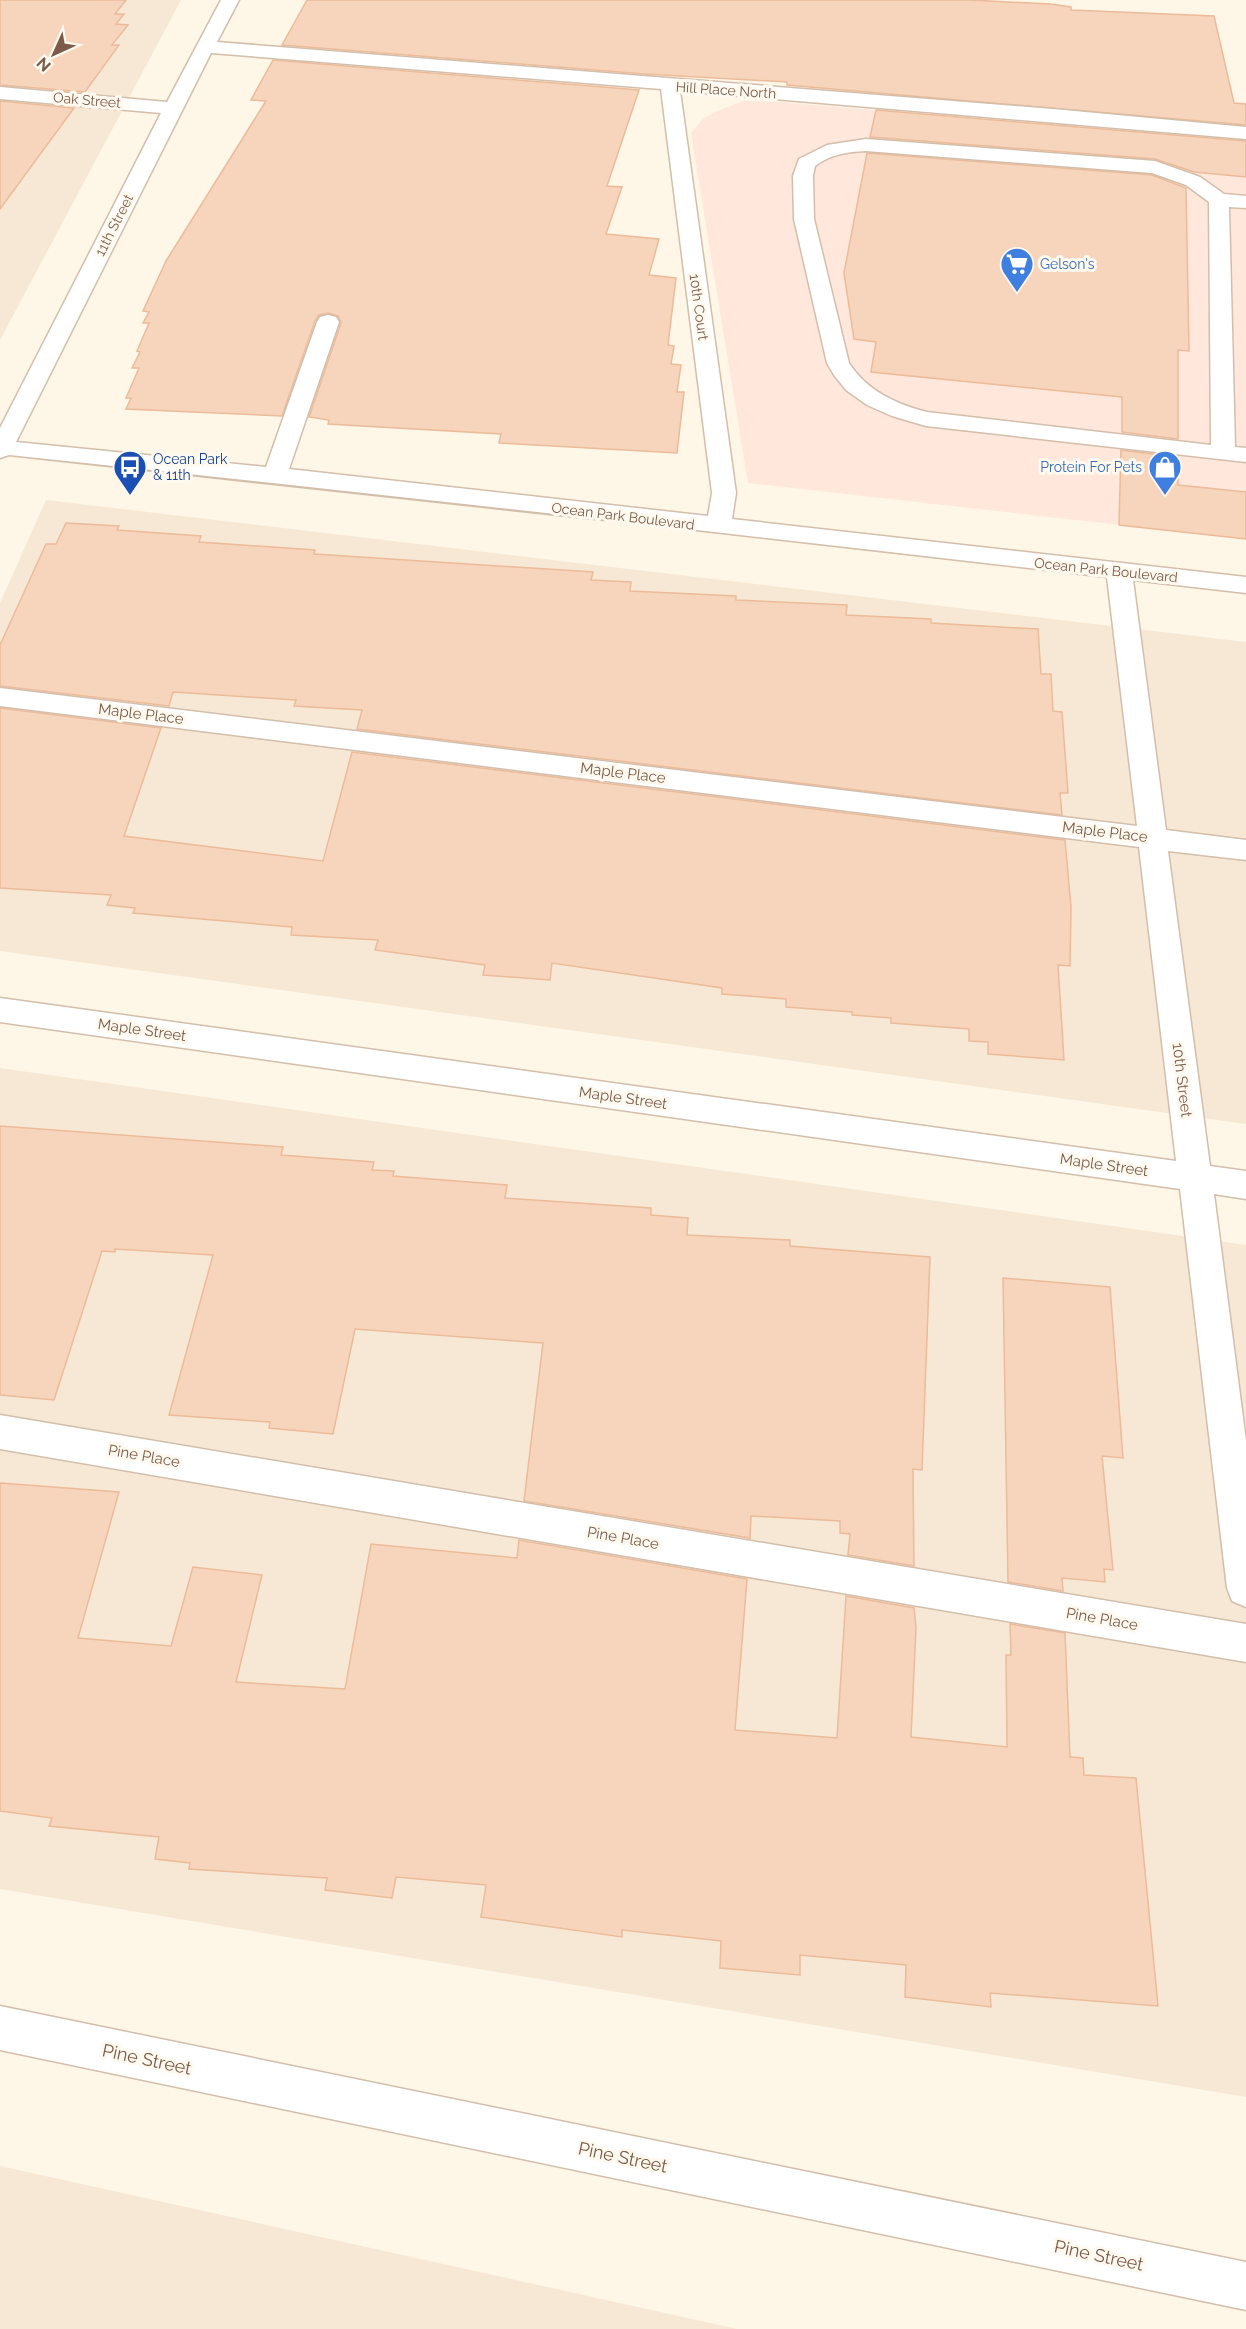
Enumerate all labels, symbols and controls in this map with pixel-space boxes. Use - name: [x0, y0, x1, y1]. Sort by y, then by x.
- north arrow: [24, 24, 84, 84]
- text: N: [33, 53, 55, 75]
- street label: Hill Place North: [675, 79, 777, 101]
- street label: Oak Street: [52, 89, 122, 111]
- street label: 11th Street: [92, 191, 137, 259]
- supermarket icon: Gelson's: [999, 246, 1035, 293]
- place label: Gelson's: [1040, 256, 1095, 272]
- street label: 10th Court: [686, 273, 712, 342]
- bus stop icon: Ocean Park & 11th: [112, 449, 148, 496]
- shop icon: Protein For Pets: [1147, 449, 1183, 496]
- place label: Ocean Park & 11th: [153, 451, 228, 483]
- place label: Protein For Pets: [1040, 459, 1142, 475]
- street label: Ocean Park Boulevard: [551, 499, 695, 533]
- street label: Ocean Park Boulevard: [1034, 555, 1178, 585]
- street label: Maple Place: [97, 700, 185, 728]
- street label: Maple Place: [579, 759, 667, 787]
- street label: Maple Place: [1061, 818, 1149, 846]
- street label: Maple Street: [97, 1015, 187, 1045]
- street label: 10th Street: [1169, 1042, 1195, 1118]
- street label: Maple Street: [578, 1083, 668, 1113]
- street label: Maple Street: [1059, 1150, 1149, 1180]
- street label: Pine Place: [107, 1441, 181, 1471]
- street label: Pine Place: [586, 1523, 660, 1553]
- street label: Pine Place: [1065, 1604, 1139, 1634]
- street label: Pine Street: [100, 2039, 194, 2079]
- street label: Pine Street: [576, 2137, 670, 2177]
- street label: Pine Street: [1052, 2235, 1146, 2275]

